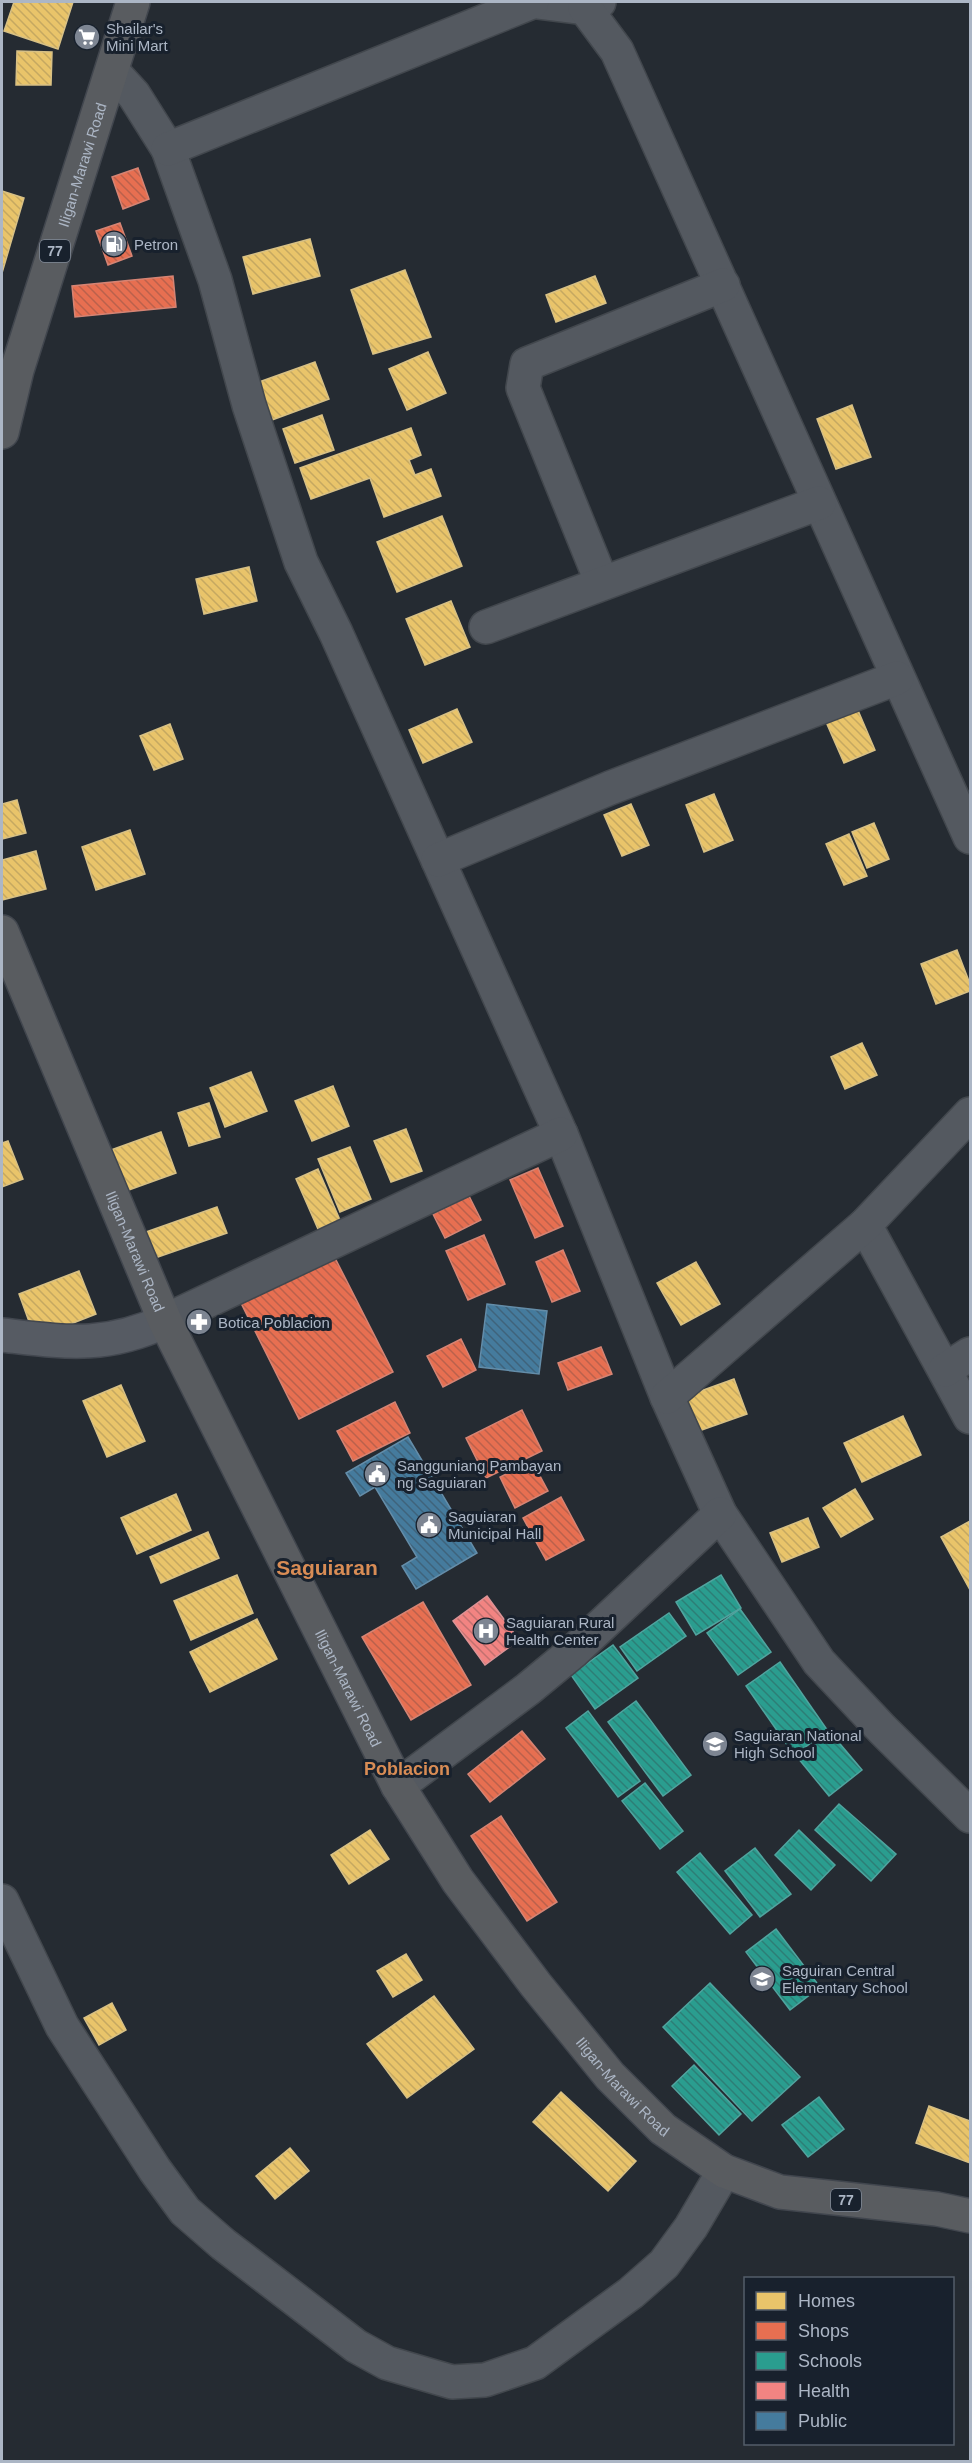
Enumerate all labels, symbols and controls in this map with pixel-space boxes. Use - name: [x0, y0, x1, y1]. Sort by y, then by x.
- place label: Shailar's Mini Mart: [106, 20, 169, 54]
- supermarket icon: Shailar's Mini Mart: [72, 22, 102, 52]
- street label: Iligan-Marawi Road: [54, 101, 109, 229]
- fuel station icon: Petron: [99, 229, 129, 259]
- place label: Petron: [134, 236, 178, 253]
- road number: 77: [40, 240, 70, 262]
- street label: Iligan-Marawi Road: [103, 1188, 169, 1314]
- pharmacy icon: Botica Poblacion: [184, 1307, 214, 1337]
- place label: Botica Poblacion: [218, 1314, 330, 1331]
- place label: Sangguniang Pambayan ng Saguiaran: [397, 1457, 561, 1491]
- public building icon: Sangguniang Pambayan ng Saguiaran: [362, 1459, 392, 1489]
- place label: Saguiaran Municipal Hall: [448, 1508, 541, 1542]
- public building icon: Saguiaran Municipal Hall: [414, 1510, 444, 1540]
- district label: Saguiaran: [276, 1556, 378, 1579]
- place label: Saguiaran Rural Health Center: [506, 1614, 614, 1648]
- hospital icon: Saguiaran Rural Health Center: [471, 1616, 501, 1646]
- street label: Iligan-Marawi Road: [312, 1626, 385, 1749]
- place label: Saguiaran National High School: [734, 1727, 862, 1761]
- school or university icon: Saguiaran National High School: [700, 1729, 730, 1759]
- district label: Poblacion: [364, 1759, 450, 1779]
- place label: Saguiran Central Elementary School: [782, 1962, 908, 1996]
- school or university icon: Saguiran Central Elementary School: [747, 1964, 777, 1994]
- street label: Iligan-Marawi Road: [573, 2033, 673, 2140]
- road number: 77: [831, 2189, 861, 2211]
- legend: [744, 2277, 954, 2445]
- text: Homes: [798, 2291, 855, 2311]
- text: Shops: [798, 2321, 849, 2341]
- text: Schools: [798, 2351, 862, 2371]
- text: Health: [798, 2381, 850, 2401]
- text: Public: [798, 2411, 847, 2431]

